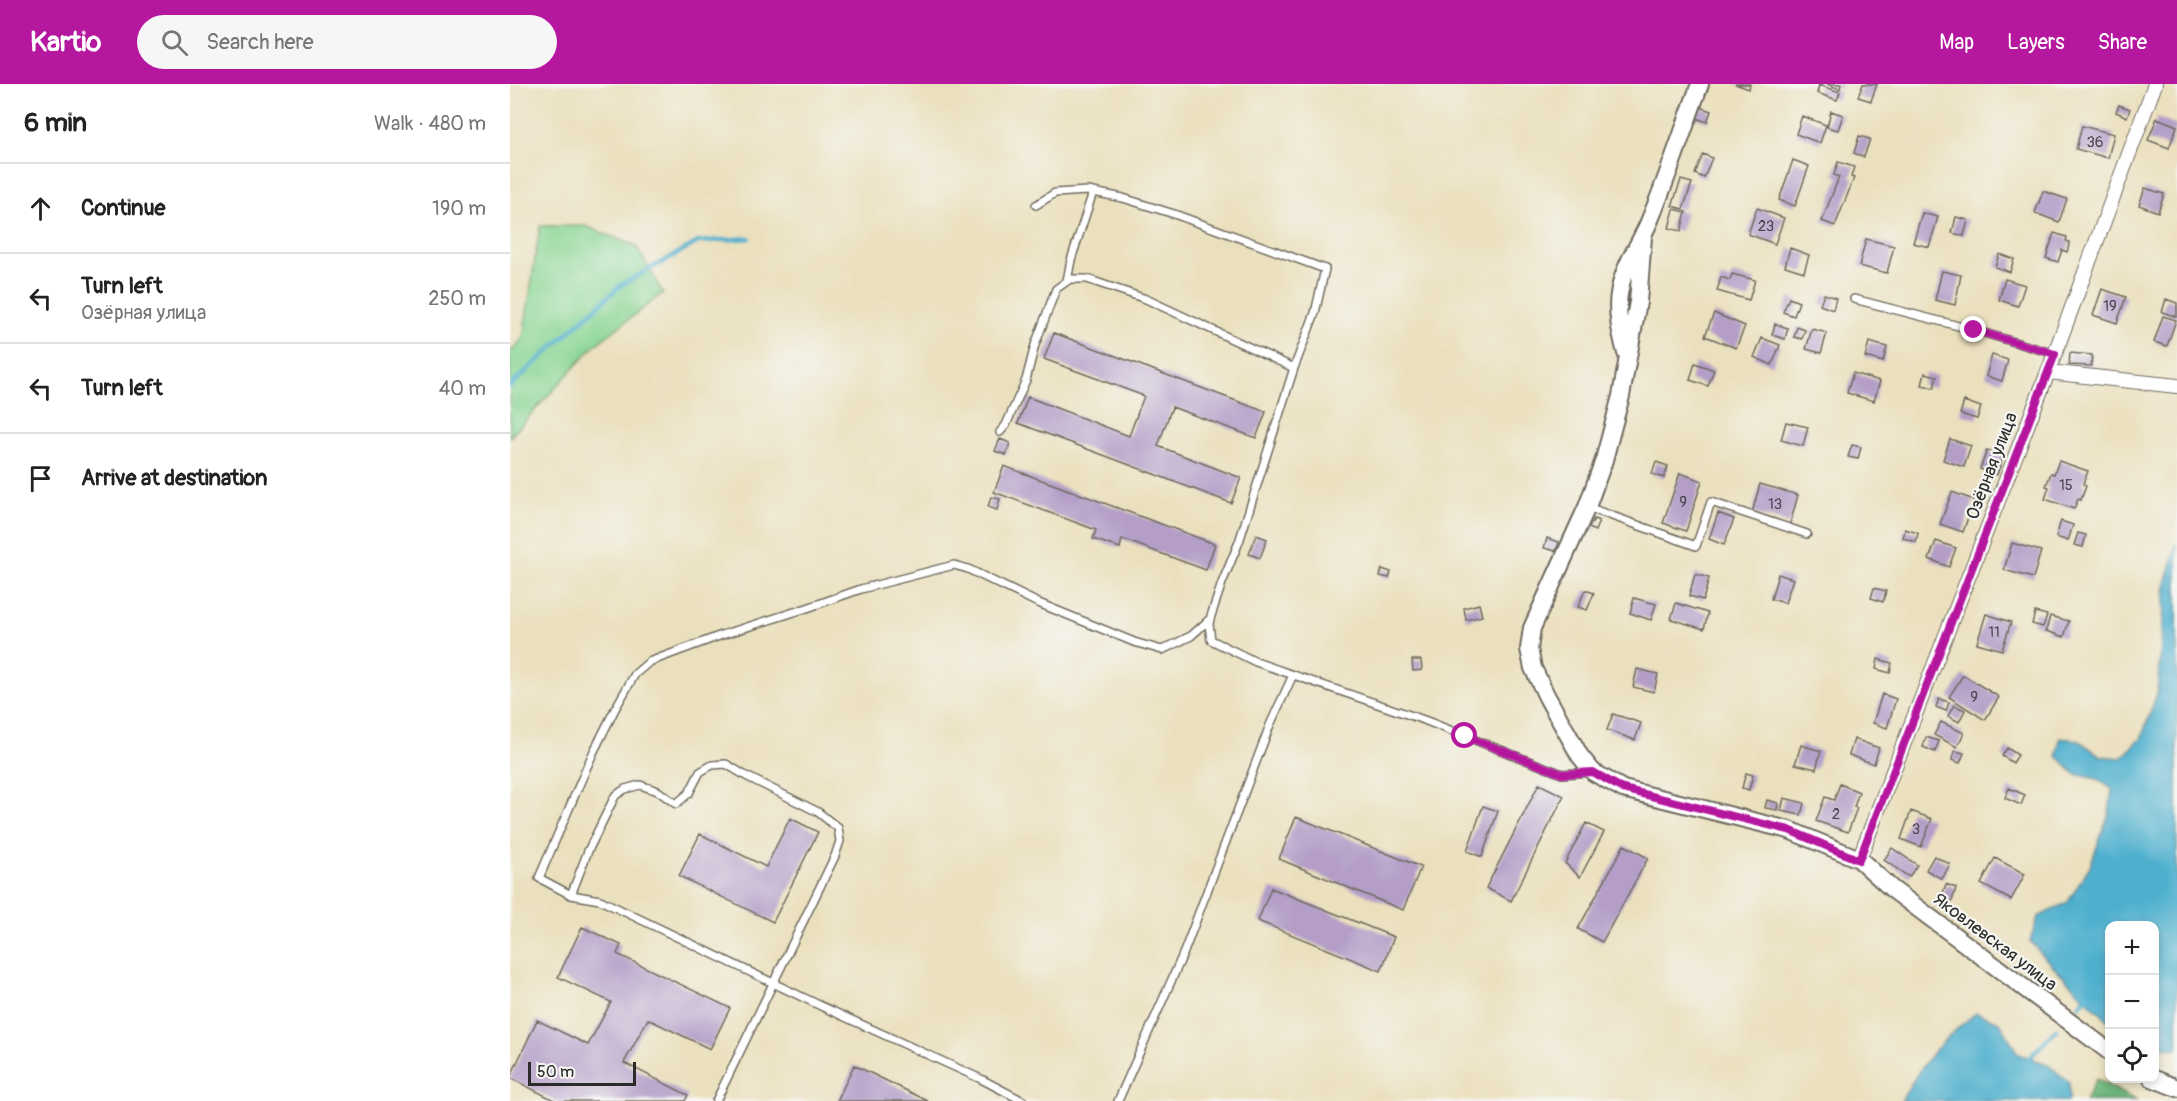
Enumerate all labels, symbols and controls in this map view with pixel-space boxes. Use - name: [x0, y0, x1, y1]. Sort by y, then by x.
- search box: [137, 15, 557, 69]
- text: Kartio: [30, 25, 101, 60]
- icon: search: [158, 26, 191, 59]
- text: Search here: [206, 28, 314, 56]
- text: Map: [1939, 29, 1974, 56]
- text: Layers: [2007, 29, 2065, 56]
- text: Share: [2098, 29, 2147, 56]
- text: 6 min: [24, 107, 87, 139]
- text: Walk · 480 m: [374, 111, 486, 136]
- house number: 36: [2086, 133, 2104, 152]
- icon: ahead: [24, 192, 57, 225]
- text: Continue: [81, 194, 165, 222]
- text: 190 m: [432, 196, 486, 221]
- house number: 23: [1758, 217, 1774, 236]
- text: Turn left: [81, 272, 163, 300]
- icon: left: [24, 282, 57, 315]
- text: 250 m: [428, 286, 486, 311]
- house number: 19: [2103, 297, 2117, 316]
- text: Озёрная улица: [81, 300, 206, 325]
- route end: [1960, 316, 1986, 342]
- icon: left: [24, 372, 57, 405]
- text: Turn left: [81, 374, 163, 402]
- text: 40 m: [439, 376, 486, 401]
- street label: Озёрная улица: [1961, 409, 2023, 523]
- icon: arrive: [24, 462, 57, 495]
- text: Arrive at destination: [81, 464, 267, 492]
- house number: 15: [2059, 476, 2073, 495]
- house number: 9: [1679, 493, 1687, 512]
- house number: 13: [1768, 495, 1782, 514]
- house number: 11: [1988, 623, 2000, 642]
- house number: 9: [1970, 688, 1978, 707]
- route start: [1451, 722, 1477, 748]
- house number: 2: [1832, 805, 1840, 824]
- house number: 3: [1912, 820, 1920, 839]
- street label: Яковлевская улица: [1928, 888, 2062, 996]
- map controls: [2105, 921, 2159, 1083]
- button: +: [2105, 921, 2159, 975]
- button: −: [2105, 975, 2159, 1029]
- button: locate: [2105, 1029, 2159, 1083]
- scale bar: [528, 1059, 636, 1086]
- text: 50 m: [537, 1062, 574, 1082]

